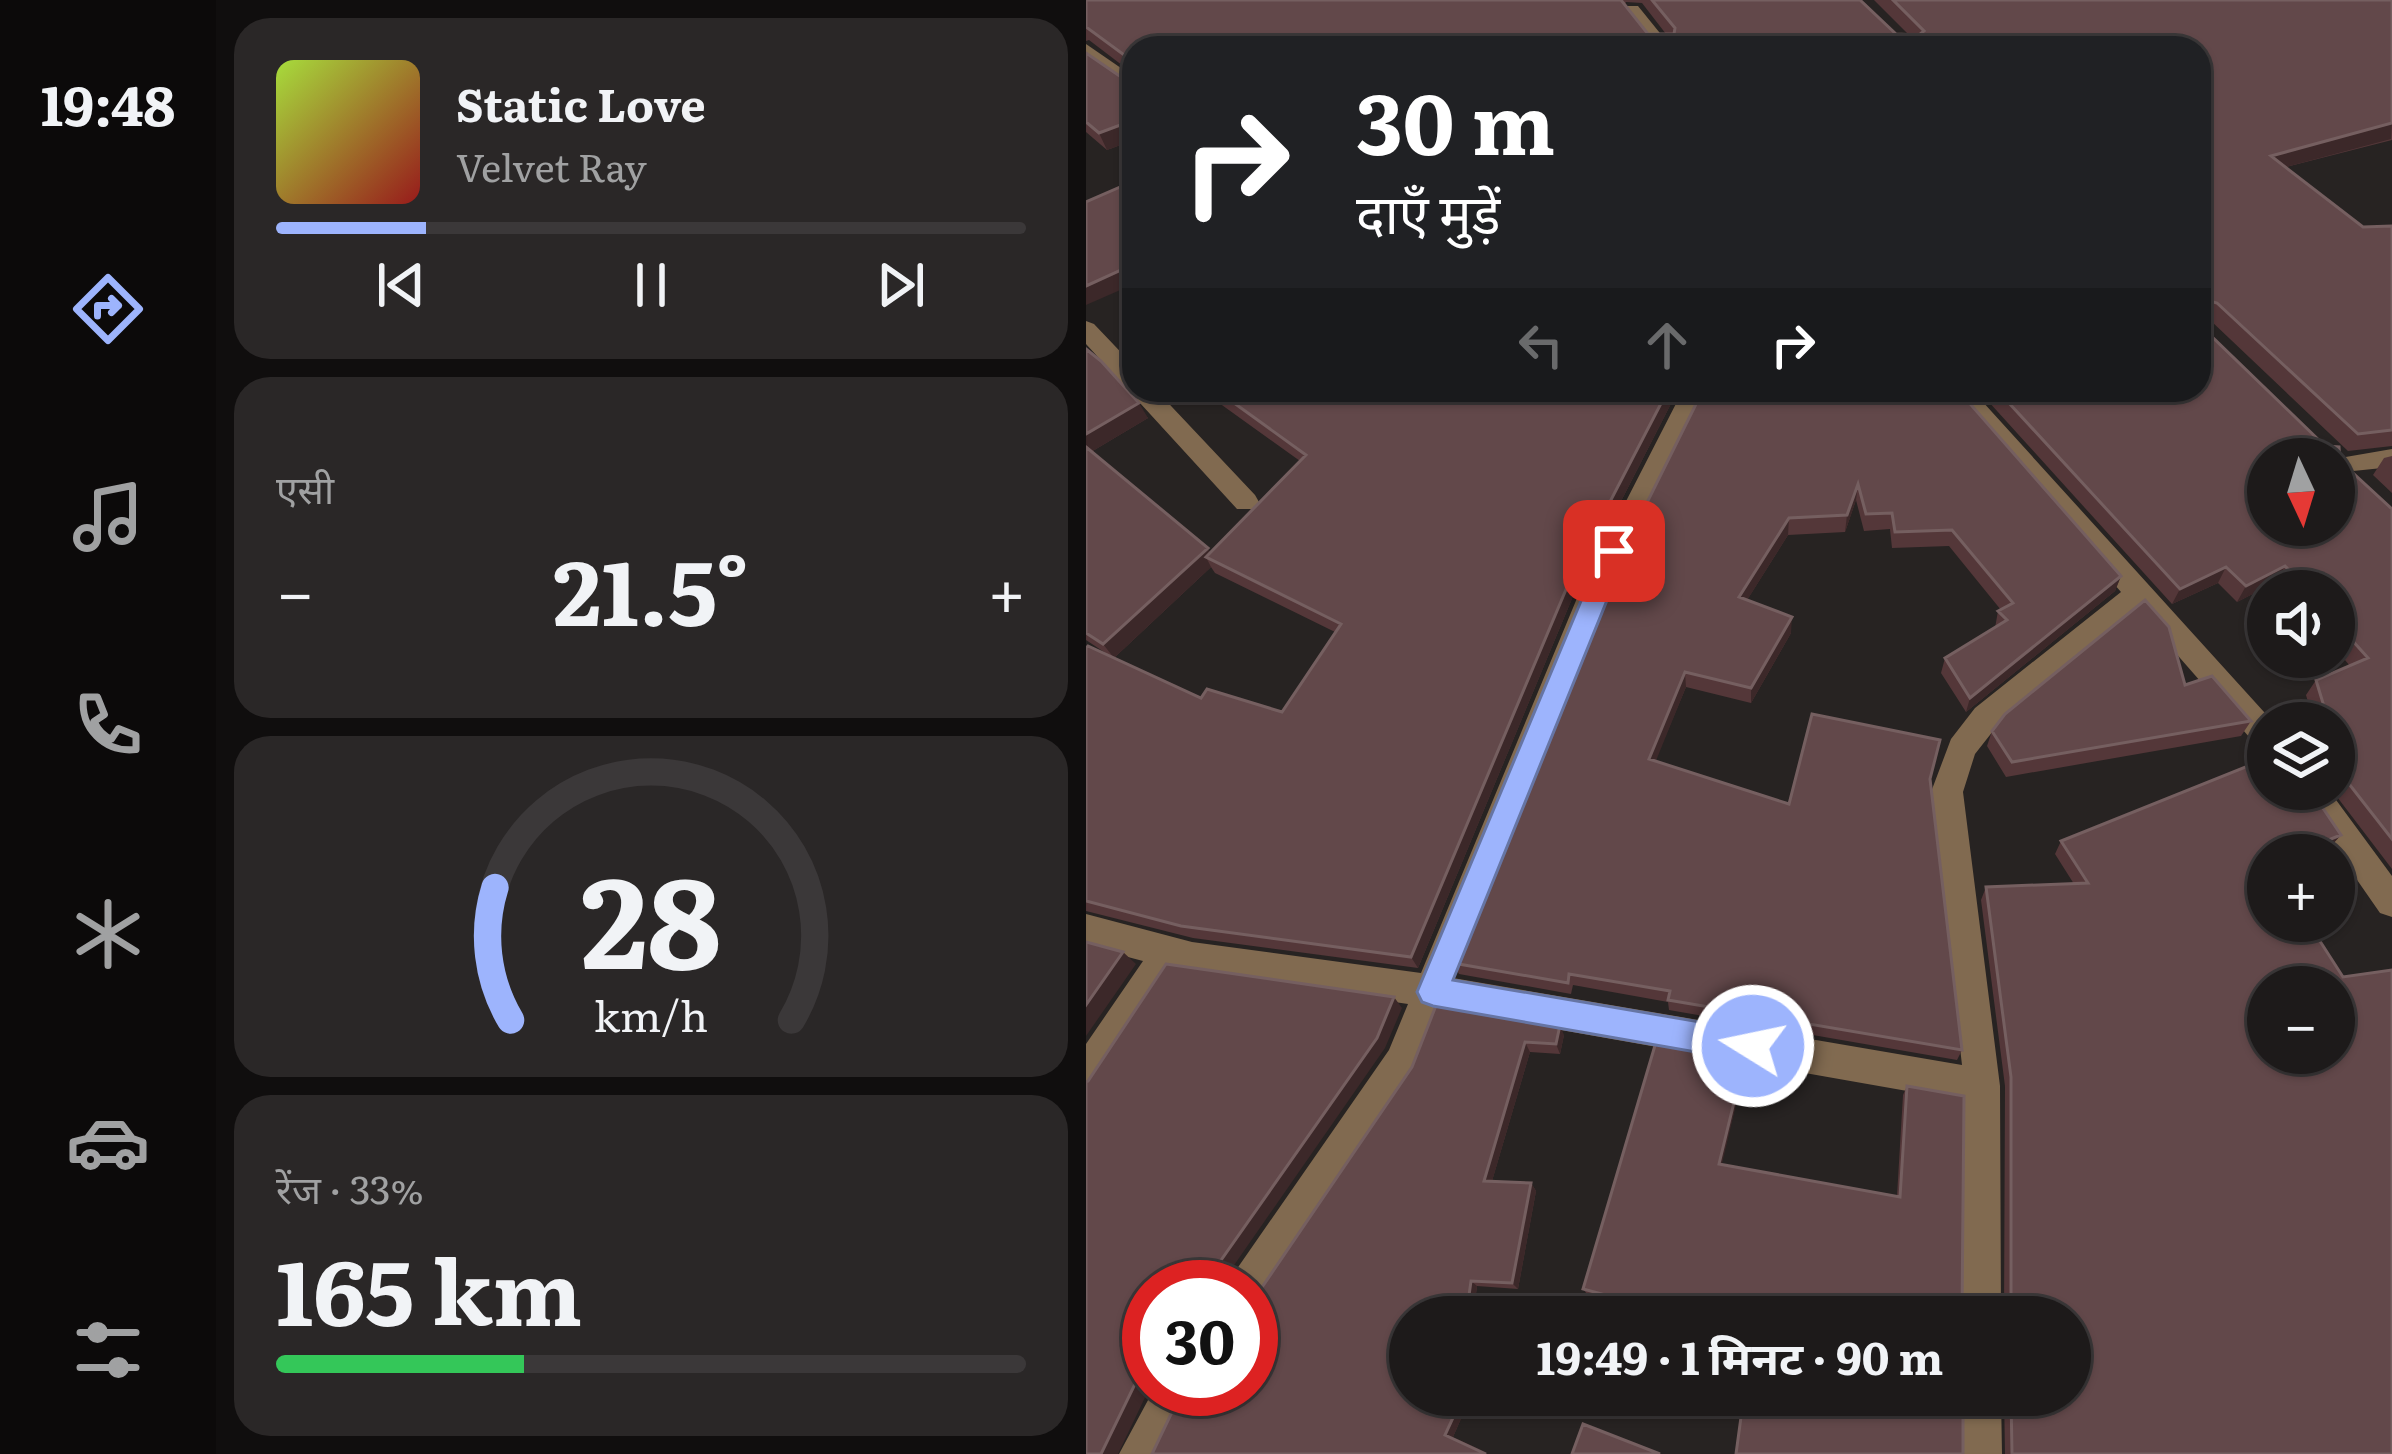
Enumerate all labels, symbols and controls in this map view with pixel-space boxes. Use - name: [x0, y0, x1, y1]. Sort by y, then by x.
- text: 30 m: [1356, 56, 1555, 181]
- text: 19:48: [41, 62, 175, 143]
- text: Static Love: [456, 69, 706, 136]
- icon: right: [1158, 84, 1314, 240]
- text: Velvet Ray: [456, 136, 647, 194]
- text: दाएँ मुड़ें: [1356, 170, 1501, 251]
- icon: previous: [368, 252, 434, 318]
- icon: pause: [618, 252, 684, 318]
- icon: next: [868, 252, 934, 318]
- icon: directions: [66, 267, 150, 351]
- icon: left: [1508, 312, 1574, 378]
- icon: ahead: [1634, 312, 1700, 378]
- icon: right: [1760, 312, 1826, 378]
- north arrow: [2247, 438, 2355, 546]
- map controls: [2247, 438, 2355, 1074]
- text: एसी: [276, 458, 334, 516]
- icon: music: [66, 475, 150, 559]
- pin: [1563, 500, 1665, 602]
- icon: arrive: [1581, 518, 1647, 584]
- text: 21.5°: [553, 520, 749, 654]
- text: −: [276, 539, 314, 637]
- text: +: [988, 539, 1026, 637]
- button: sound: [2247, 570, 2355, 678]
- icon: phone: [66, 683, 150, 767]
- button: layers: [2247, 702, 2355, 810]
- text: 28: [581, 822, 721, 1007]
- button: +: [2247, 834, 2355, 942]
- icon: climate: [66, 892, 150, 976]
- button: −: [2247, 966, 2355, 1074]
- text: km/h: [594, 981, 708, 1044]
- position arrow: [1690, 983, 1816, 1109]
- icon: car: [66, 1100, 150, 1184]
- text: रेंज · 33%: [276, 1158, 424, 1216]
- text: 165 km: [276, 1220, 582, 1354]
- speed limit sign: 30: [1122, 1260, 1278, 1416]
- icon: filters: [66, 1308, 150, 1392]
- text: 19:49 · 1 मिनट · 90 m: [1537, 1322, 1943, 1389]

